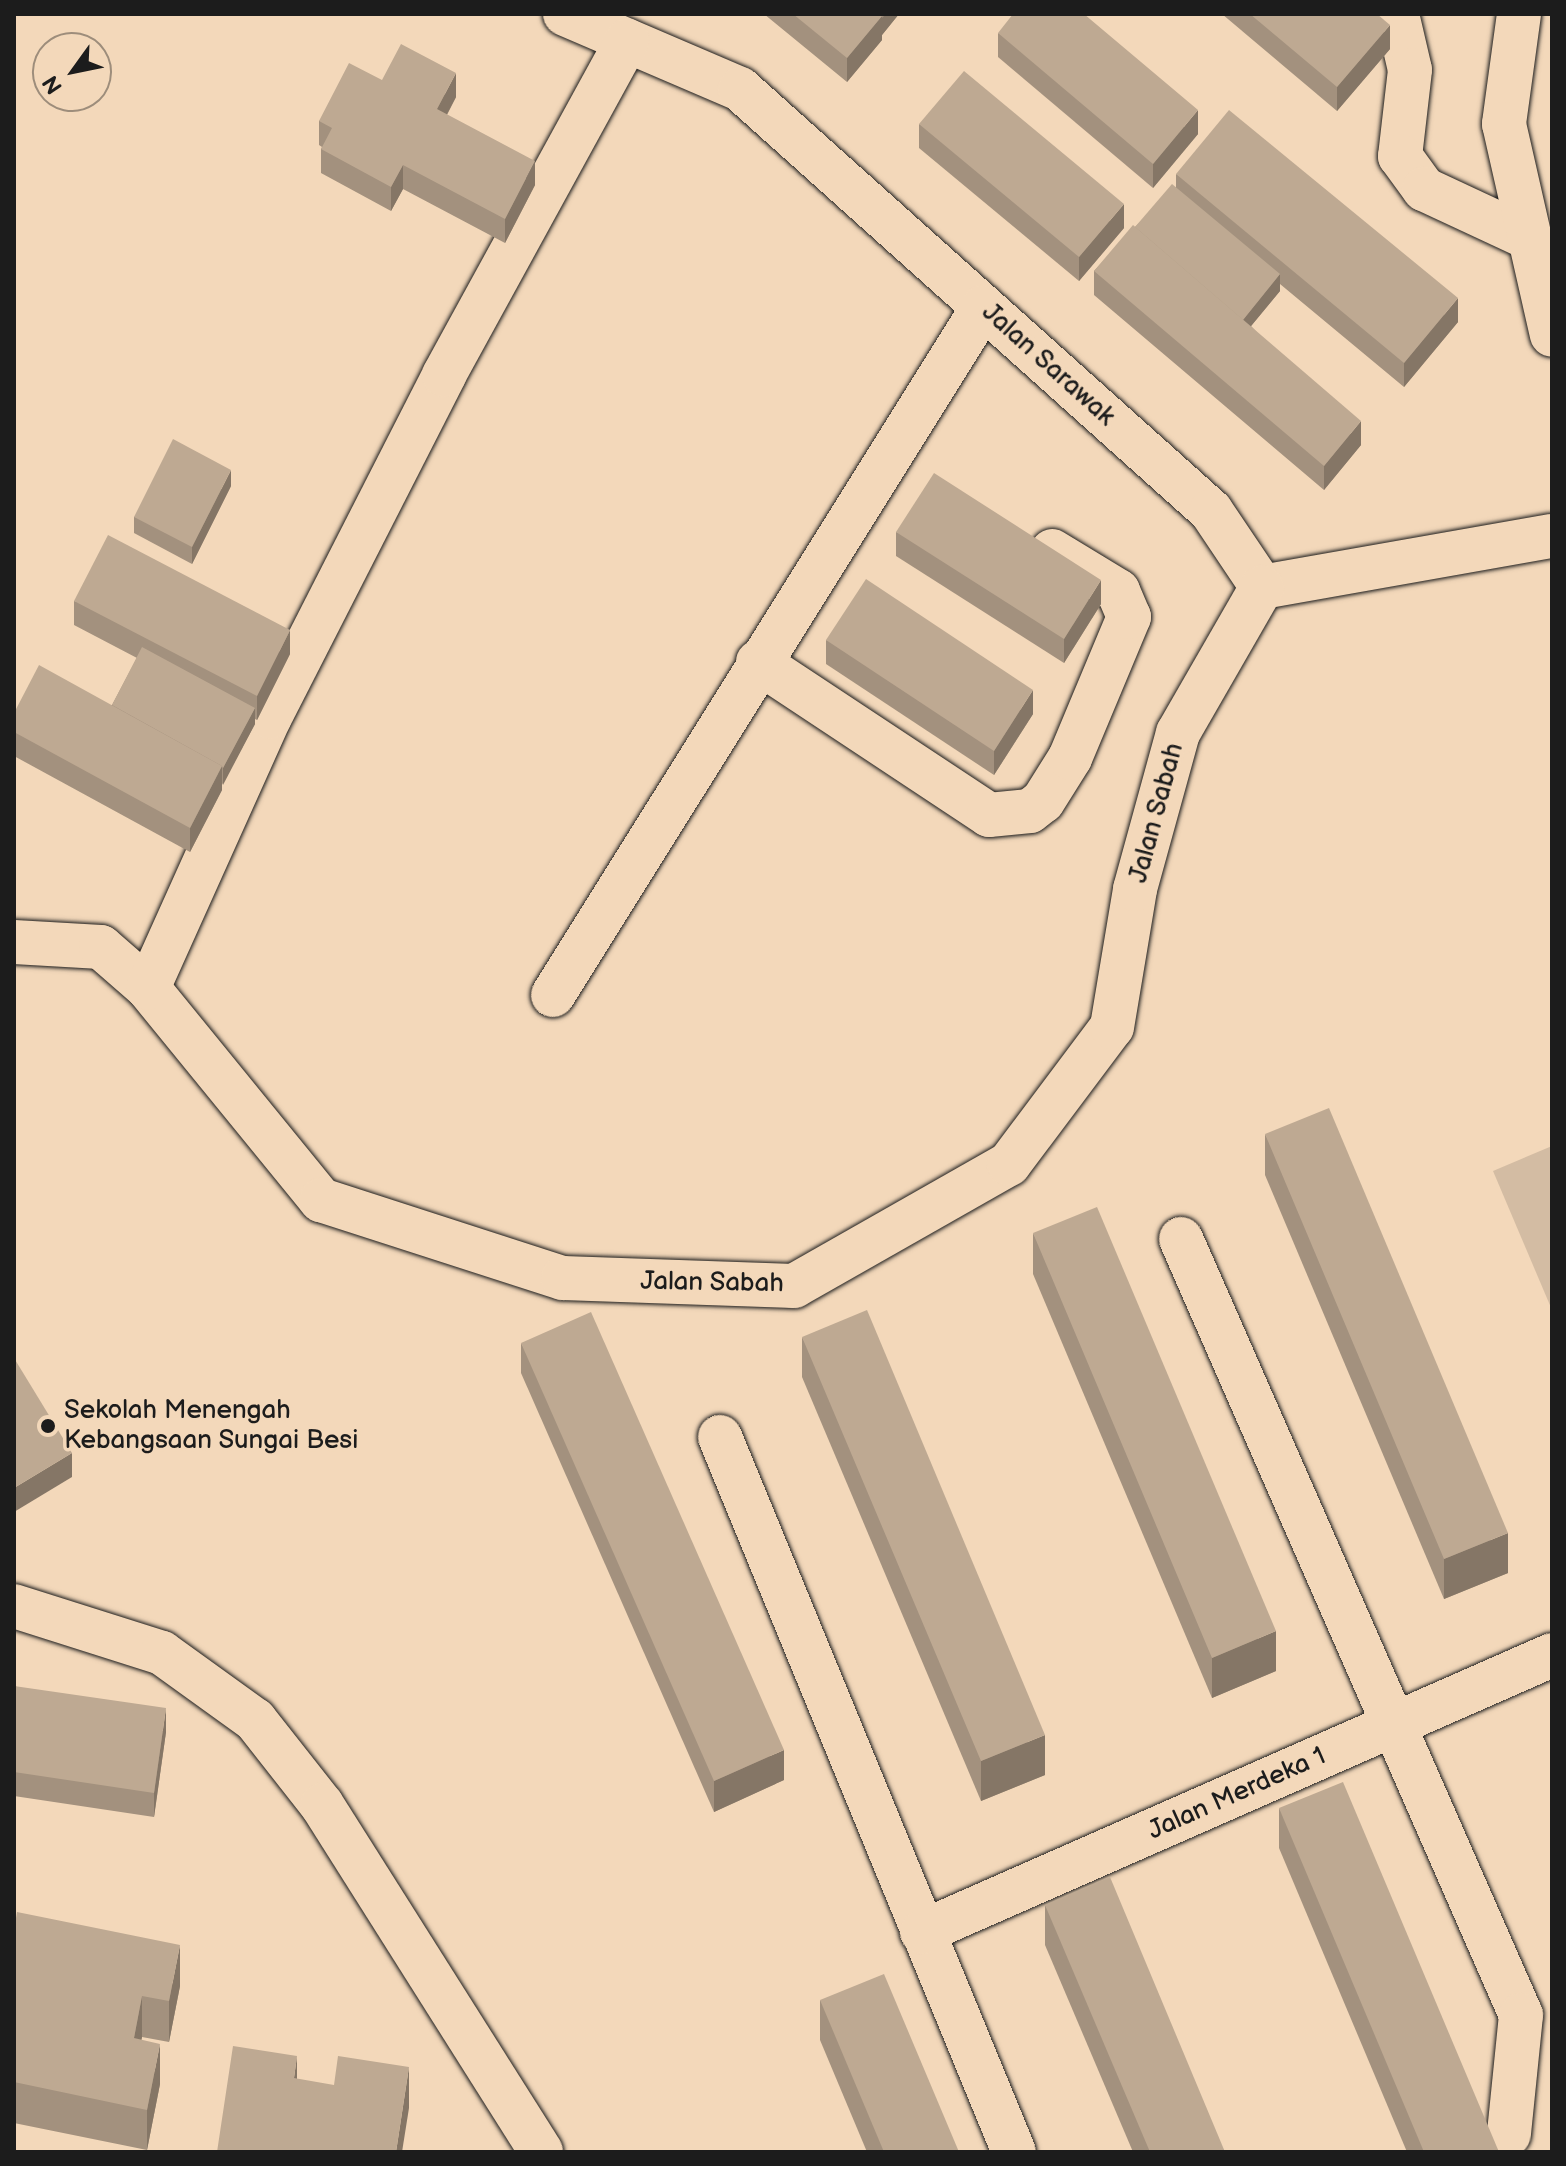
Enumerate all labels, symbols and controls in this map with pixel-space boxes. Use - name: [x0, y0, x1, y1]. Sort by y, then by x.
- north arrow: [32, 32, 112, 112]
- text: N: [37, 70, 69, 99]
- street label: Jalan Sarawak: [975, 297, 1121, 433]
- street label: Jalan Sabah: [1123, 739, 1191, 887]
- street label: Jalan Sabah: [640, 1266, 784, 1300]
- place label: Sekolah Menengah Kebangsaan Sungai Besi: [64, 1395, 359, 1456]
- marker: Sekolah Menengah Kebangsaan Sungai Besi: [39, 1417, 57, 1435]
- street label: Jalan Merdeka 1: [1143, 1741, 1331, 1847]

